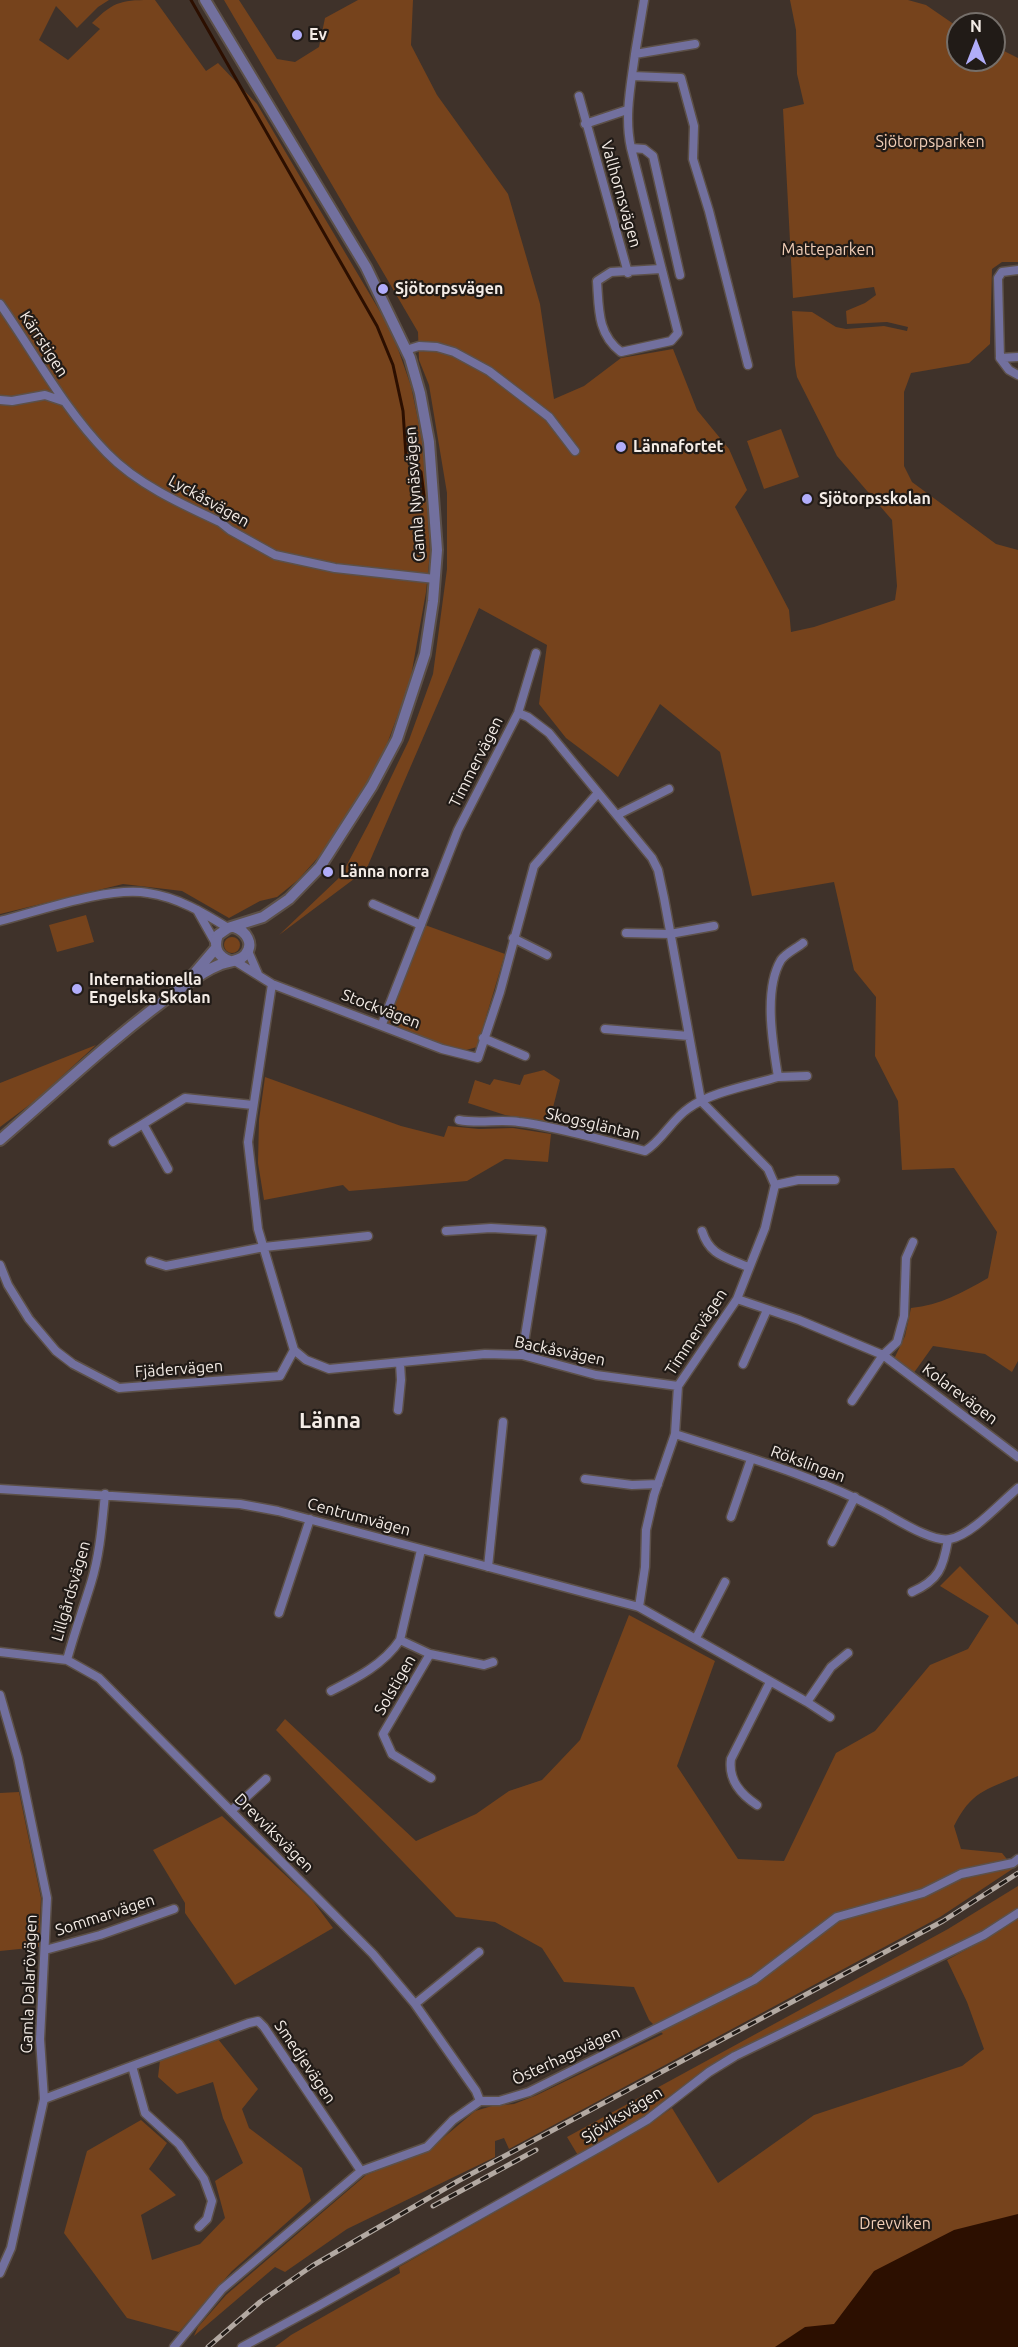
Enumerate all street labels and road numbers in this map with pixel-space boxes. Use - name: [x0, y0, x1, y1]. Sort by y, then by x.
- street label: Vallhornsvägen: [597, 138, 645, 250]
- street label: Kärrstigen: [16, 308, 72, 380]
- street label: Gamla Nynäsvägen: [401, 426, 429, 562]
- street label: Lyckåsvägen: [165, 471, 253, 531]
- street label: Timmervägen: [445, 713, 507, 811]
- street label: Stockvägen: [339, 985, 423, 1033]
- street label: Skogsgläntan: [544, 1104, 642, 1144]
- street label: Timmervägen: [661, 1285, 731, 1379]
- street label: Backåsvägen: [513, 1332, 607, 1370]
- street label: Fjädervägen: [134, 1356, 224, 1382]
- street label: Kolarevägen: [919, 1359, 1001, 1429]
- street label: Rökslingan: [768, 1442, 848, 1486]
- street label: Centrumvägen: [305, 1494, 413, 1540]
- street label: Lillgårdsvägen: [48, 1539, 94, 1643]
- street label: Solstigen: [370, 1652, 420, 1718]
- street label: Drevviksvägen: [230, 1789, 318, 1877]
- street label: Sommarvägen: [53, 1890, 157, 1940]
- street label: Gamla Dalarövägen: [17, 1914, 41, 2054]
- street label: Smedjevägen: [270, 2017, 340, 2107]
- street label: Österhagsvägen: [509, 2023, 623, 2089]
- street label: Sjöviksvägen: [578, 2083, 666, 2147]

